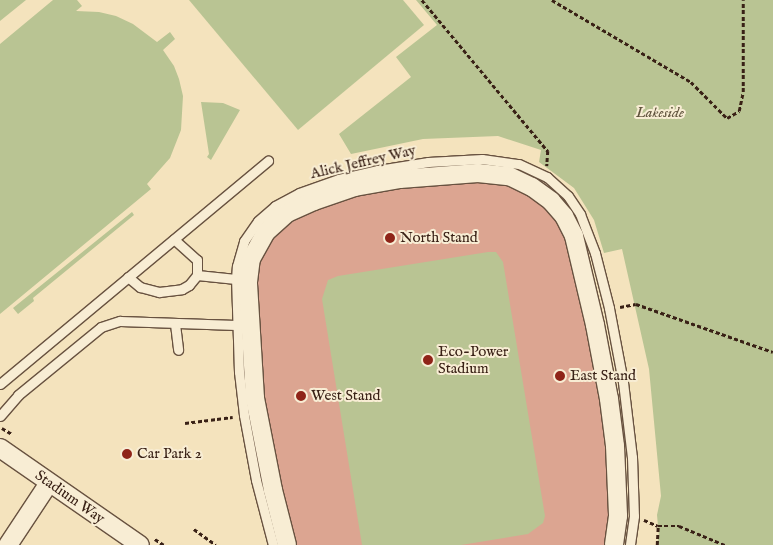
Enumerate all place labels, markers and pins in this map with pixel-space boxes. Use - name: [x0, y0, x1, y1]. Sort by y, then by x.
- place label: North Stand: [400, 229, 478, 247]
- marker: North Stand: [384, 232, 396, 244]
- place label: Eco-Power Stadium: [438, 342, 508, 377]
- marker: Eco-Power Stadium: [422, 354, 434, 366]
- place label: East Stand: [570, 367, 636, 385]
- marker: East Stand: [554, 370, 566, 382]
- place label: West Stand: [311, 387, 380, 405]
- marker: West Stand: [295, 390, 307, 402]
- place label: Car Park 2: [137, 445, 202, 463]
- marker: Car Park 2: [121, 448, 133, 460]

